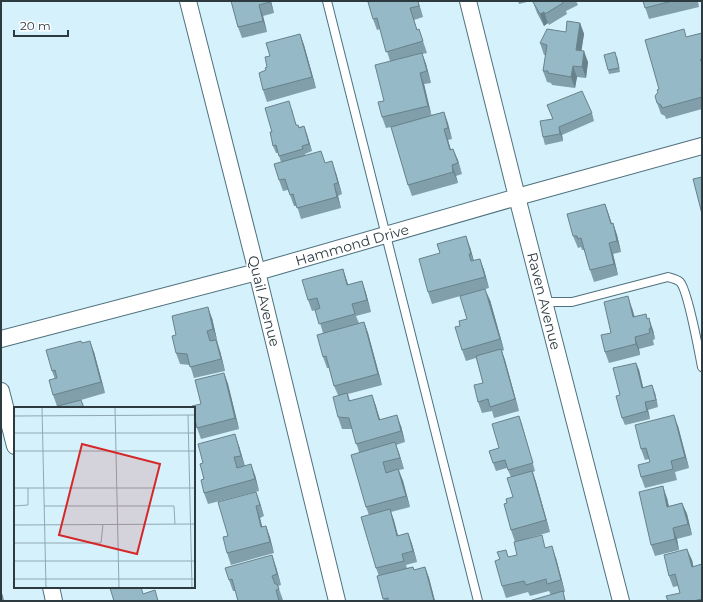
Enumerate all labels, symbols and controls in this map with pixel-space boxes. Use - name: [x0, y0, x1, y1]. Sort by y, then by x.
- scale bar: [14, 12, 68, 38]
- text: 20 m: [20, 18, 51, 33]
- street label: Hammond Drive: [293, 220, 411, 270]
- street label: Raven Avenue: [523, 250, 565, 352]
- street label: Quail Avenue: [244, 253, 284, 349]
- inset map: [14, 407, 195, 588]

